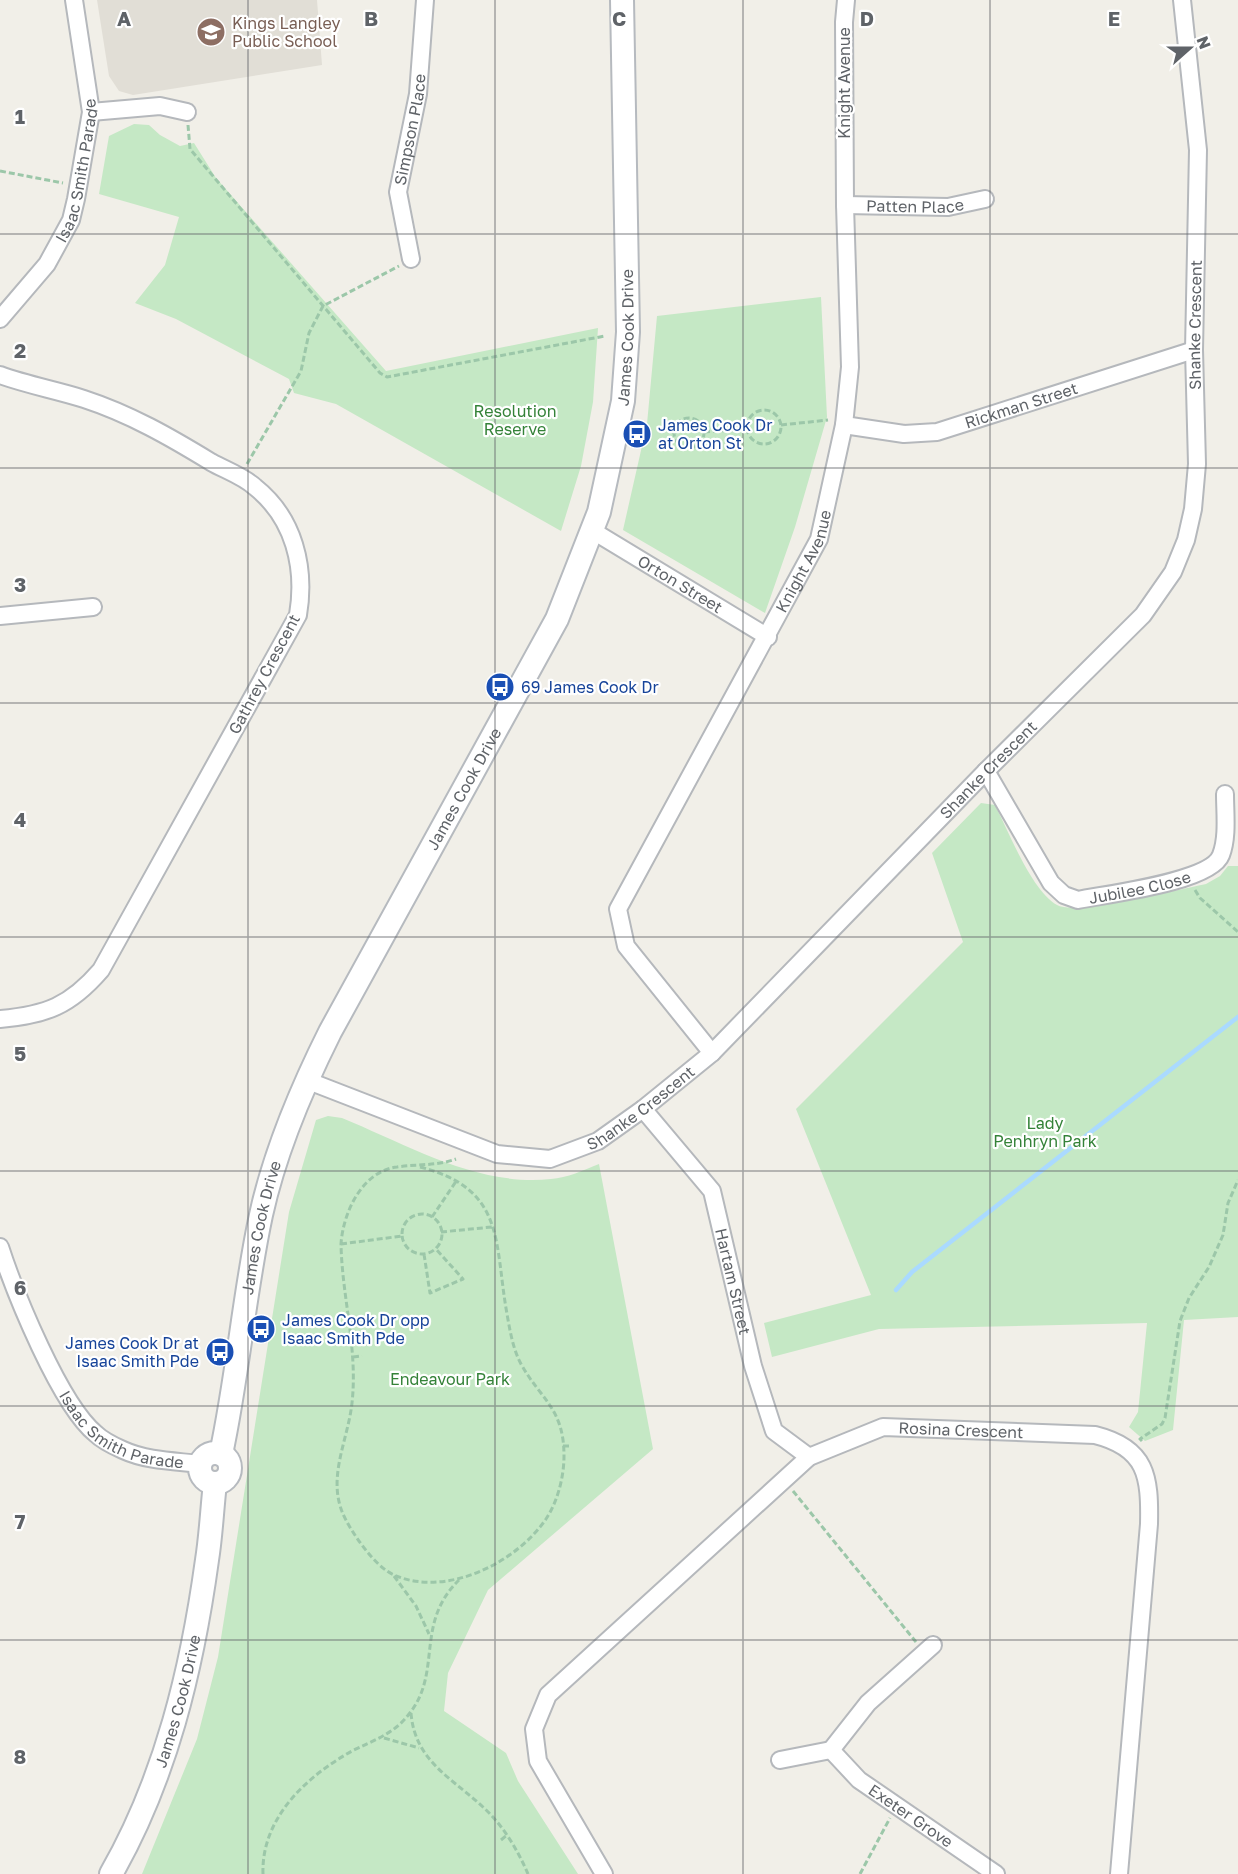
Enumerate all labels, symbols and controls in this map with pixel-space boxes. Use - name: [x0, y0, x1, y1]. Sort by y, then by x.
- text: A: [117, 6, 131, 30]
- text: B: [364, 6, 378, 30]
- text: C: [612, 6, 626, 30]
- text: D: [860, 6, 874, 30]
- text: E: [1108, 6, 1120, 30]
- place label: Kings Langley Public School: [232, 13, 340, 51]
- school or university icon: Kings Langley Public School: [195, 16, 227, 48]
- north arrow: [1160, 18, 1220, 78]
- street label: Knight Avenue: [834, 27, 854, 139]
- text: N: [1192, 33, 1216, 52]
- street label: Simpson Place: [390, 73, 429, 187]
- street label: Isaac Smith Parade: [51, 97, 102, 246]
- text: 1: [15, 104, 25, 128]
- street label: Patten Place: [866, 194, 966, 217]
- street label: Shanke Crescent: [1184, 260, 1206, 390]
- street label: James Cook Drive: [612, 269, 638, 408]
- text: 2: [14, 338, 26, 362]
- street label: Rickman Street: [962, 378, 1080, 433]
- park label: Resolution Reserve: [473, 401, 557, 439]
- place label: James Cook Dr at Orton St: [658, 415, 772, 453]
- bus stop icon: James Cook Dr at Orton St: [621, 418, 653, 450]
- street label: Knight Avenue: [771, 508, 835, 616]
- street label: Orton Street: [634, 551, 726, 617]
- text: 3: [14, 572, 26, 596]
- street label: Gathrey Crescent: [224, 610, 304, 738]
- bus stop icon: 69 James Cook Dr: [484, 671, 516, 703]
- place label: 69 James Cook Dr: [521, 677, 659, 697]
- street label: Shanke Crescent: [935, 716, 1041, 823]
- street label: James Cook Drive: [422, 724, 505, 853]
- text: 4: [14, 807, 26, 831]
- street label: Jubilee Close: [1087, 866, 1193, 908]
- text: 5: [14, 1041, 26, 1065]
- street label: Shanke Crescent: [584, 1061, 699, 1154]
- park label: Lady Penhryn Park: [993, 1113, 1097, 1151]
- street label: James Cook Drive: [237, 1158, 285, 1296]
- street label: Hartam Street: [711, 1226, 755, 1337]
- text: 6: [14, 1275, 26, 1299]
- place label: James Cook Dr opp Isaac Smith Pde: [282, 1310, 430, 1348]
- bus stop icon: James Cook Dr opp Isaac Smith Pde: [245, 1313, 277, 1345]
- place label: James Cook Dr at Isaac Smith Pde: [65, 1333, 199, 1371]
- bus stop icon: James Cook Dr at Isaac Smith Pde: [204, 1336, 236, 1368]
- park label: Endeavour Park: [390, 1369, 510, 1389]
- street label: Isaac Smith Parade: [55, 1387, 184, 1472]
- street label: Rosina Crescent: [898, 1418, 1024, 1442]
- text: 7: [15, 1509, 26, 1533]
- street label: James Cook Drive: [150, 1633, 205, 1770]
- text: 8: [14, 1744, 26, 1768]
- street label: Exeter Grove: [865, 1780, 957, 1852]

